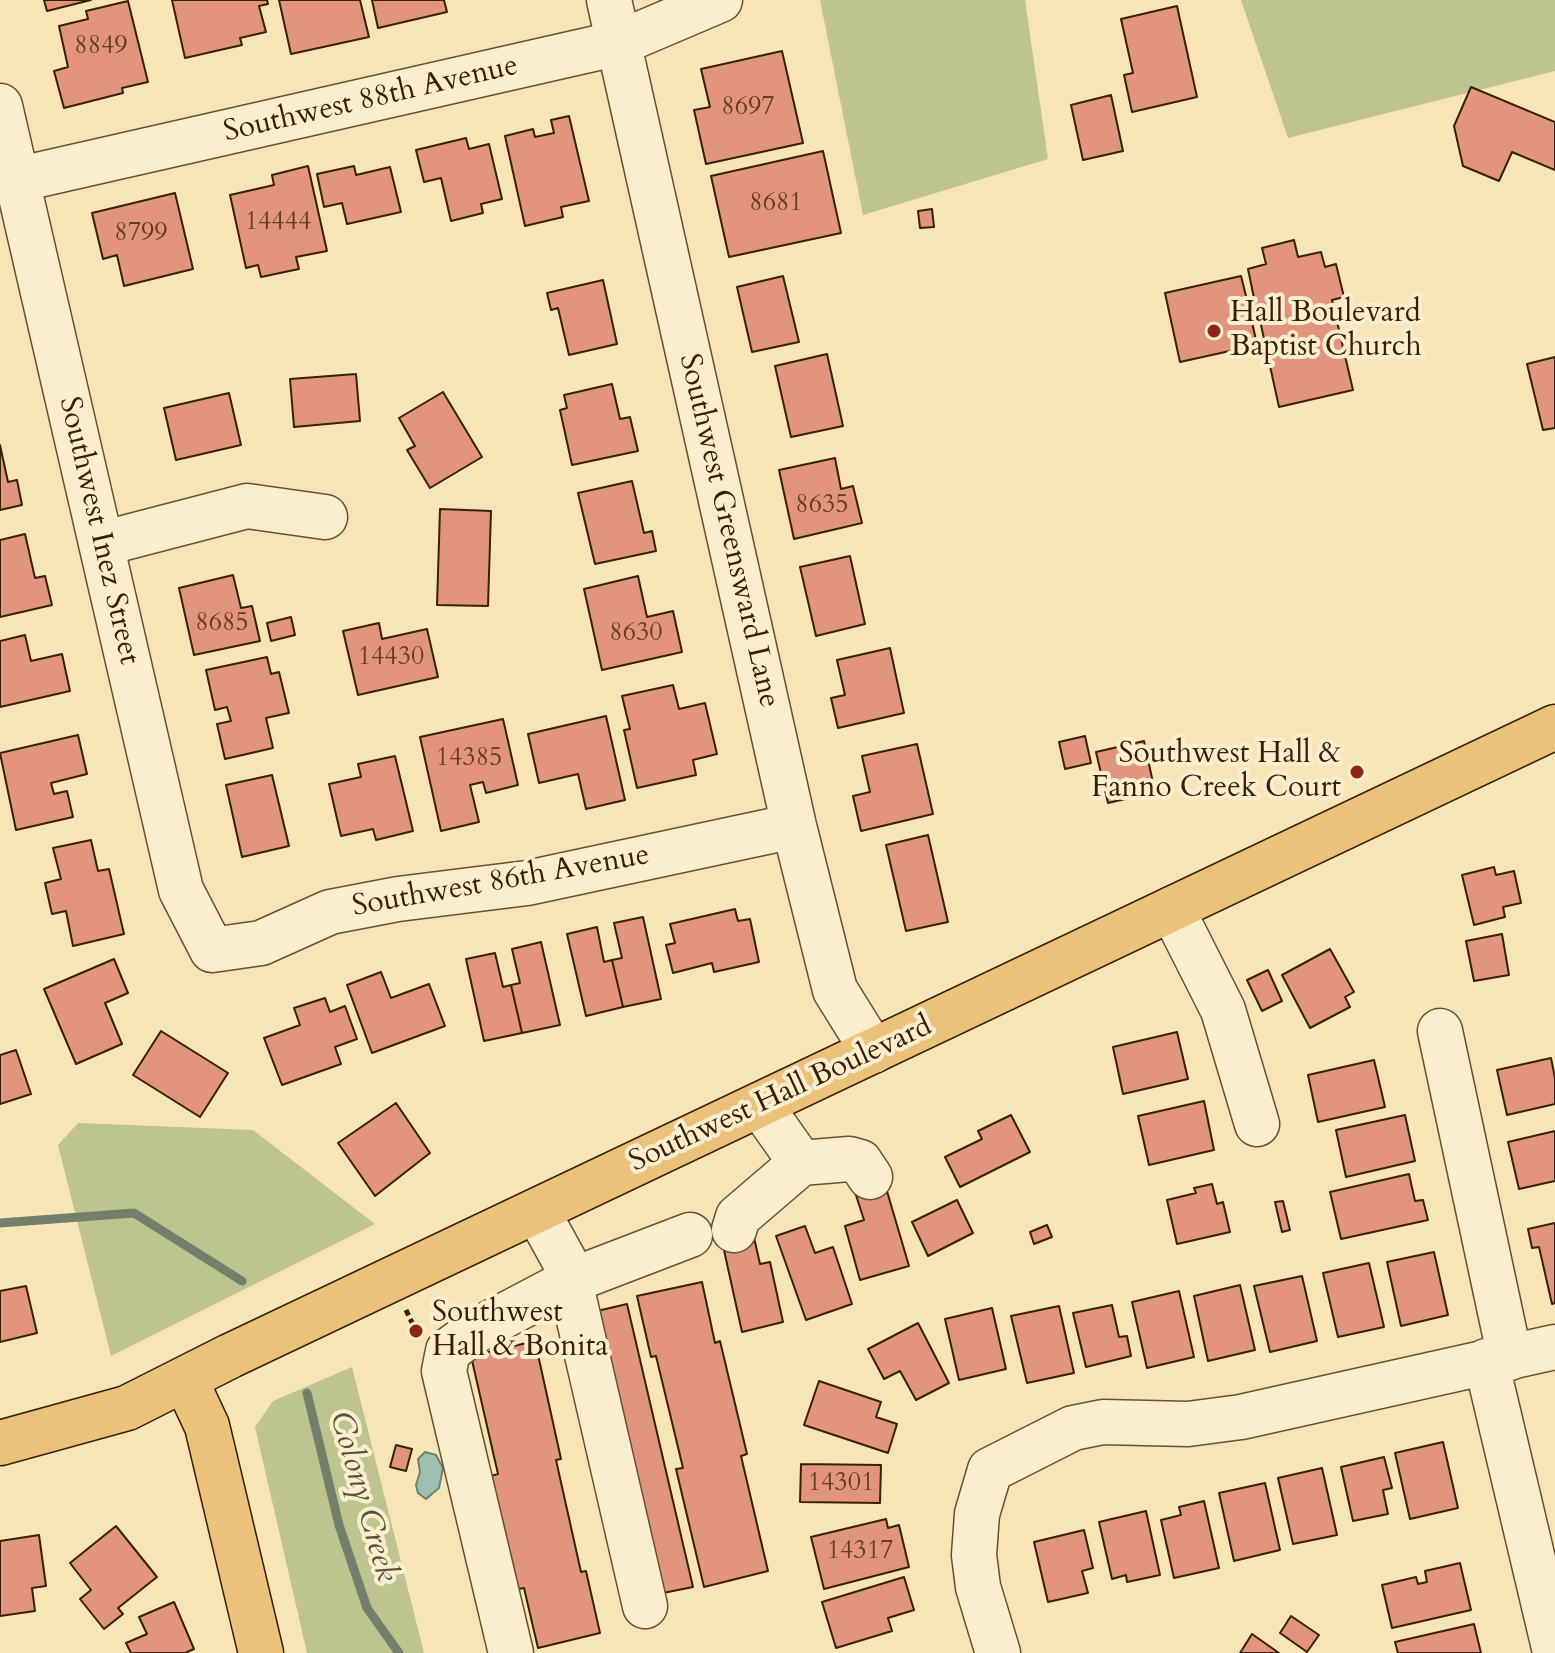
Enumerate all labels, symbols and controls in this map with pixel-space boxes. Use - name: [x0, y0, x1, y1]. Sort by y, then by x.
- house number: 8849: [74, 31, 128, 63]
- street label: Southwest 88th Avenue: [220, 49, 522, 151]
- house number: 8697: [721, 92, 775, 124]
- house number: 8681: [749, 188, 803, 220]
- house number: 14444: [245, 207, 311, 239]
- house number: 8799: [114, 218, 168, 250]
- place label: Hall Boulevard Baptist Church: [1230, 296, 1422, 366]
- marker: Hall Boulevard Baptist Church: [1205, 322, 1223, 340]
- street label: Southwest Greensward Lane: [670, 351, 786, 711]
- street label: Southwest Inez Street: [50, 394, 146, 668]
- house number: 8635: [795, 490, 849, 522]
- house number: 8685: [195, 608, 249, 640]
- house number: 8630: [609, 618, 663, 650]
- house number: 14430: [358, 642, 424, 674]
- place label: Southwest Hall & Fanno Creek Court: [1091, 737, 1341, 808]
- house number: 14385: [436, 743, 502, 775]
- marker: Southwest Hall & Fanno Creek Court: [1348, 763, 1366, 781]
- street label: Southwest 86th Avenue: [350, 838, 652, 926]
- street label: Southwest Hall Boulevard: [624, 1009, 938, 1181]
- place label: Southwest Hall & Bonita: [432, 1296, 608, 1366]
- marker: Southwest Hall & Bonita: [407, 1322, 425, 1340]
- water label: Colony Creek: [319, 1407, 405, 1587]
- house number: 14301: [808, 1468, 874, 1500]
- house number: 14317: [827, 1536, 893, 1568]

